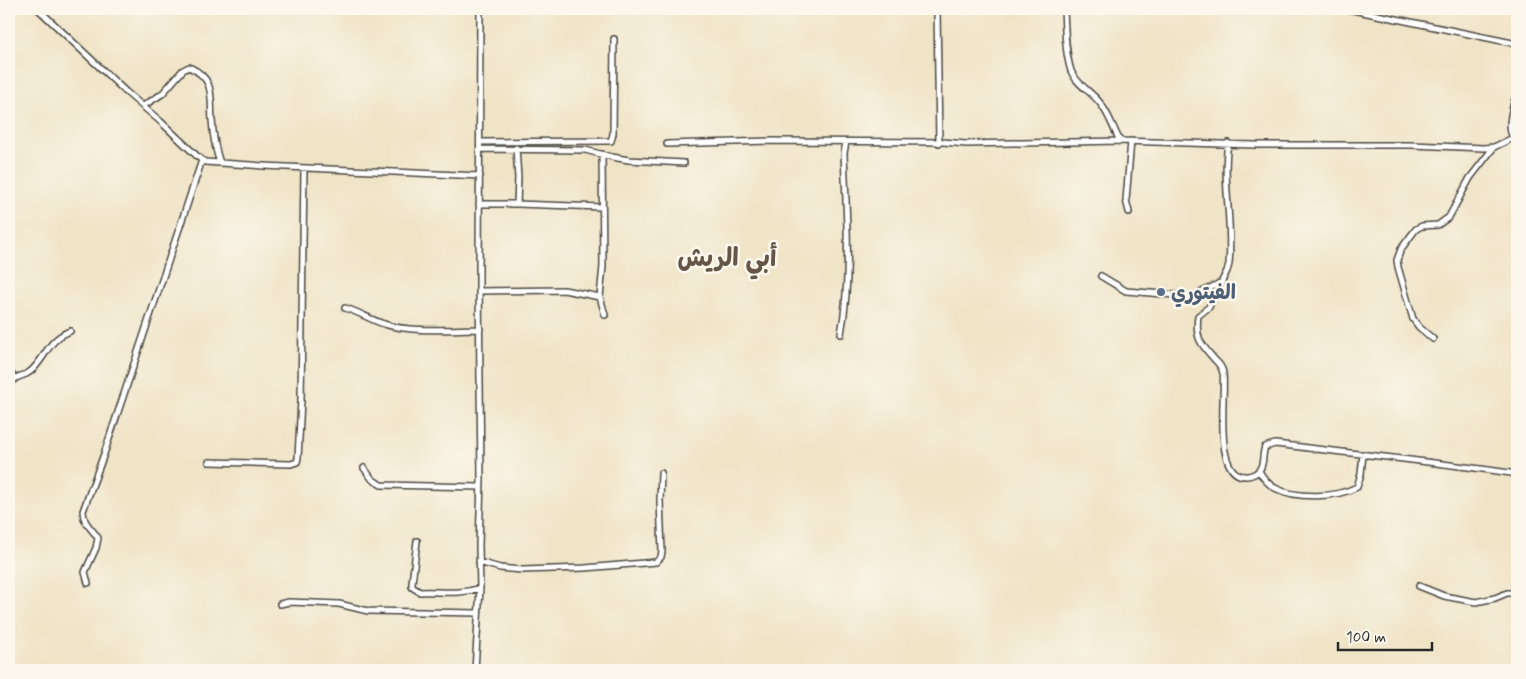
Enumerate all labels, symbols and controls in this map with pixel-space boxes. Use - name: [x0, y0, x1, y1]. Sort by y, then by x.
- district label: أبي الريش: [678, 242, 777, 280]
- place label: الفيتوري: [1171, 280, 1236, 308]
- marker: الفيتوري: [1155, 286, 1167, 298]
- scale bar: [1338, 619, 1432, 651]
- text: 100 m: [1346, 628, 1386, 648]

